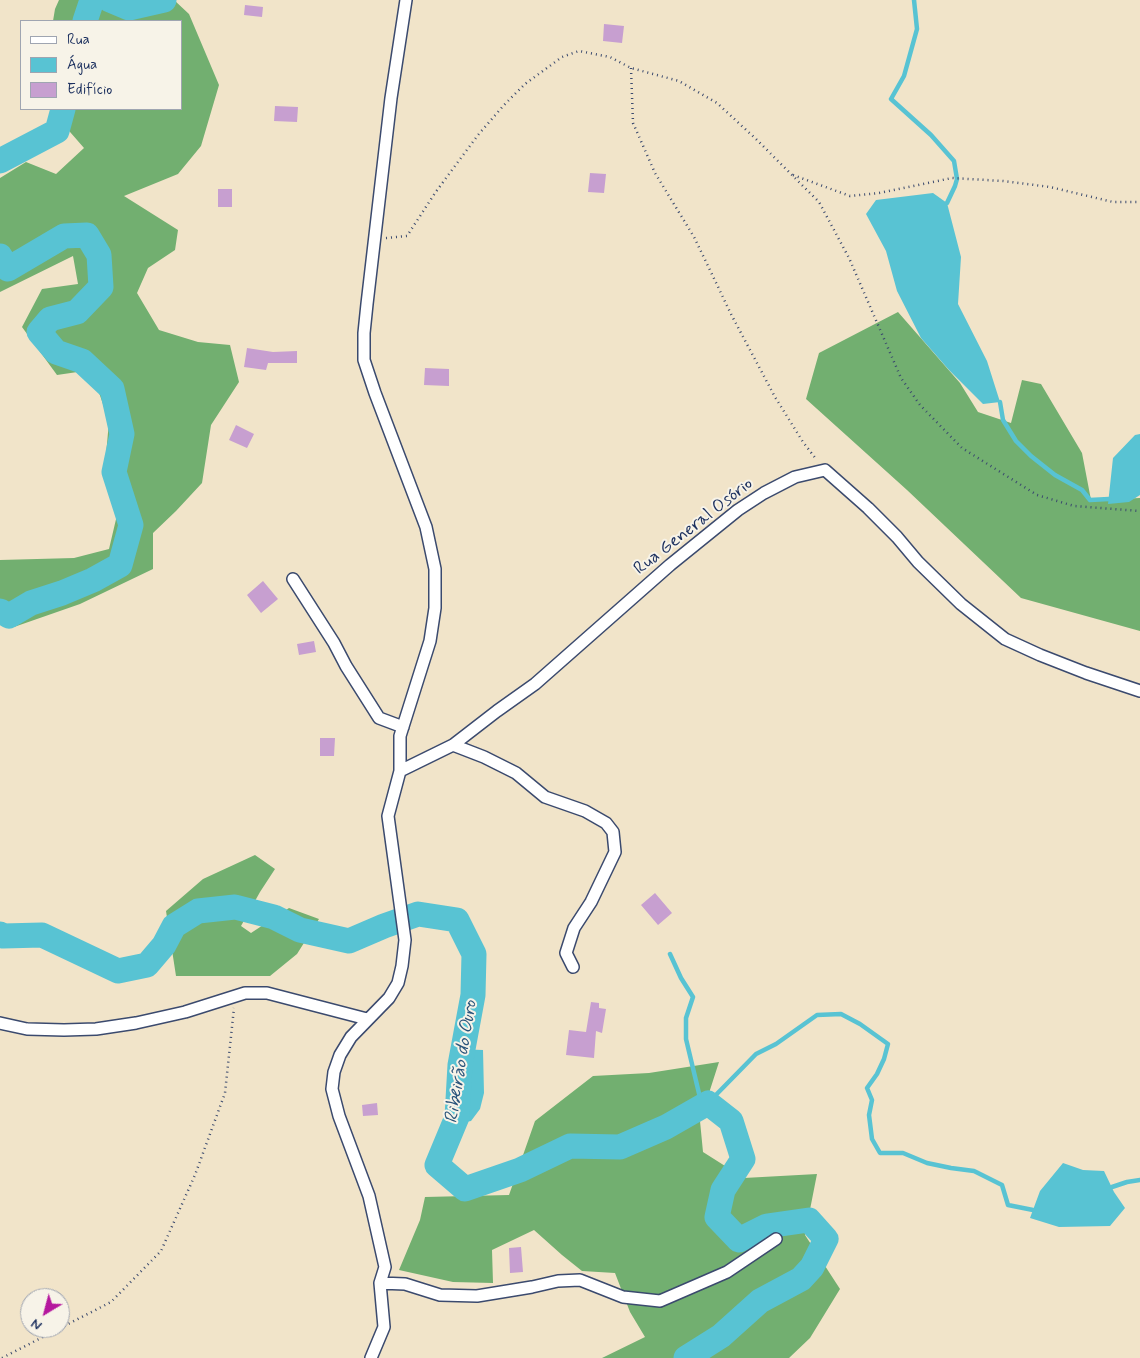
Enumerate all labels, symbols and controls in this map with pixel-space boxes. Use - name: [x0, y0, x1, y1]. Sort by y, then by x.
- legend: [20, 20, 182, 110]
- text: Rua: [67, 30, 90, 50]
- text: Água: [67, 55, 97, 75]
- text: Edifício: [67, 80, 112, 100]
- street label: Rua General Osório: [630, 474, 758, 580]
- water label: Ribeirão do Ouro: [441, 999, 483, 1125]
- north arrow: [20, 1288, 70, 1338]
- text: N: [27, 1314, 46, 1334]

